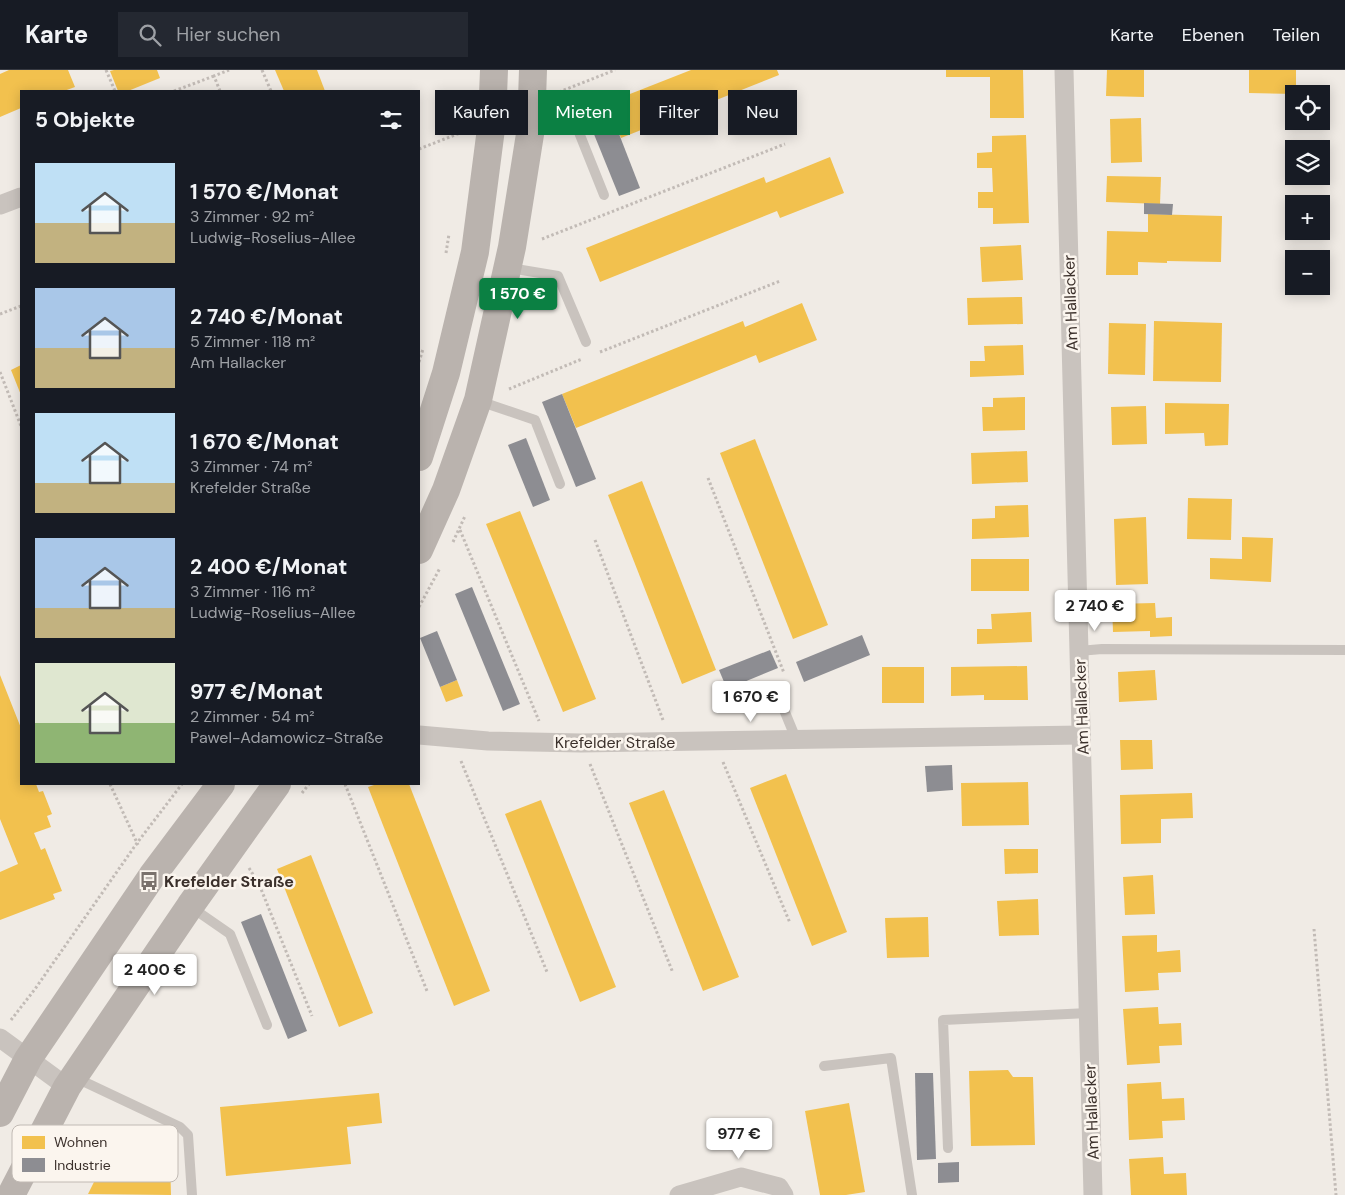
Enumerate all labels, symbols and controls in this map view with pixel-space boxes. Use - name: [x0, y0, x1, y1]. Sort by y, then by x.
- search box: [118, 12, 468, 57]
- text: Karte: [25, 19, 88, 50]
- icon: search: [136, 21, 164, 49]
- text: Hier suchen: [176, 22, 281, 47]
- text: Karte: [1110, 23, 1154, 47]
- text: Ebenen: [1182, 23, 1244, 47]
- text: Teilen: [1272, 23, 1320, 47]
- map controls: [1285, 85, 1330, 295]
- button: locate: [1285, 85, 1330, 130]
- chip: Kaufen: [435, 90, 528, 135]
- chip: Mieten: [538, 90, 630, 135]
- chip: Filter: [640, 90, 718, 135]
- chip: Neu: [728, 90, 797, 135]
- text: 5 Objekte: [35, 106, 135, 134]
- icon: filters: [377, 106, 405, 134]
- button: layers: [1285, 140, 1330, 185]
- text: 1 570 €/Monat: [190, 178, 339, 206]
- icon: home: [75, 183, 135, 243]
- button: +: [1285, 195, 1330, 240]
- text: 3 Zimmer · 92 m²: [190, 206, 314, 227]
- text: Ludwig-Roselius-Allee: [190, 227, 356, 248]
- button: −: [1285, 250, 1330, 295]
- street label: Am Hallacker: [1058, 254, 1083, 351]
- pin: 1 570 €: [472, 278, 564, 320]
- text: 1 570 €: [490, 283, 546, 304]
- text: 2 740 €/Monat: [190, 303, 343, 331]
- icon: home: [75, 308, 135, 368]
- text: 5 Zimmer · 118 m²: [190, 331, 315, 352]
- text: Am Hallacker: [190, 352, 286, 373]
- text: 1 670 €/Monat: [190, 428, 339, 456]
- icon: home: [75, 433, 135, 493]
- text: 3 Zimmer · 74 m²: [190, 456, 313, 477]
- text: Krefelder Straße: [190, 477, 311, 498]
- text: 2 400 €/Monat: [190, 553, 347, 581]
- icon: home: [75, 558, 135, 618]
- text: 3 Zimmer · 116 m²: [190, 581, 315, 602]
- pin: 2 740 €: [1049, 590, 1141, 632]
- text: 2 740 €: [1066, 595, 1124, 616]
- text: Ludwig-Roselius-Allee: [190, 602, 356, 623]
- street label: Am Hallacker: [1069, 658, 1094, 755]
- text: 977 €/Monat: [190, 678, 323, 706]
- pin: 1 670 €: [705, 680, 797, 723]
- icon: home: [75, 683, 135, 743]
- text: 1 670 €: [723, 686, 779, 707]
- text: 2 Zimmer · 54 m²: [190, 706, 314, 727]
- text: Pawel-Adamowicz-Straße: [190, 727, 383, 748]
- street label: Krefelder Straße: [555, 732, 675, 753]
- bus stop icon: Krefelder Straße: [138, 870, 160, 892]
- place label: Krefelder Straße: [164, 871, 294, 892]
- pin: 2 400 €: [109, 954, 201, 996]
- text: 2 400 €: [124, 959, 186, 980]
- street label: Am Hallacker: [1079, 1063, 1104, 1160]
- pin: 977 €: [704, 1118, 774, 1160]
- text: 977 €: [717, 1123, 761, 1144]
- legend: [12, 1125, 178, 1182]
- text: Wohnen: [54, 1133, 107, 1151]
- text: Industrie: [54, 1156, 111, 1174]

